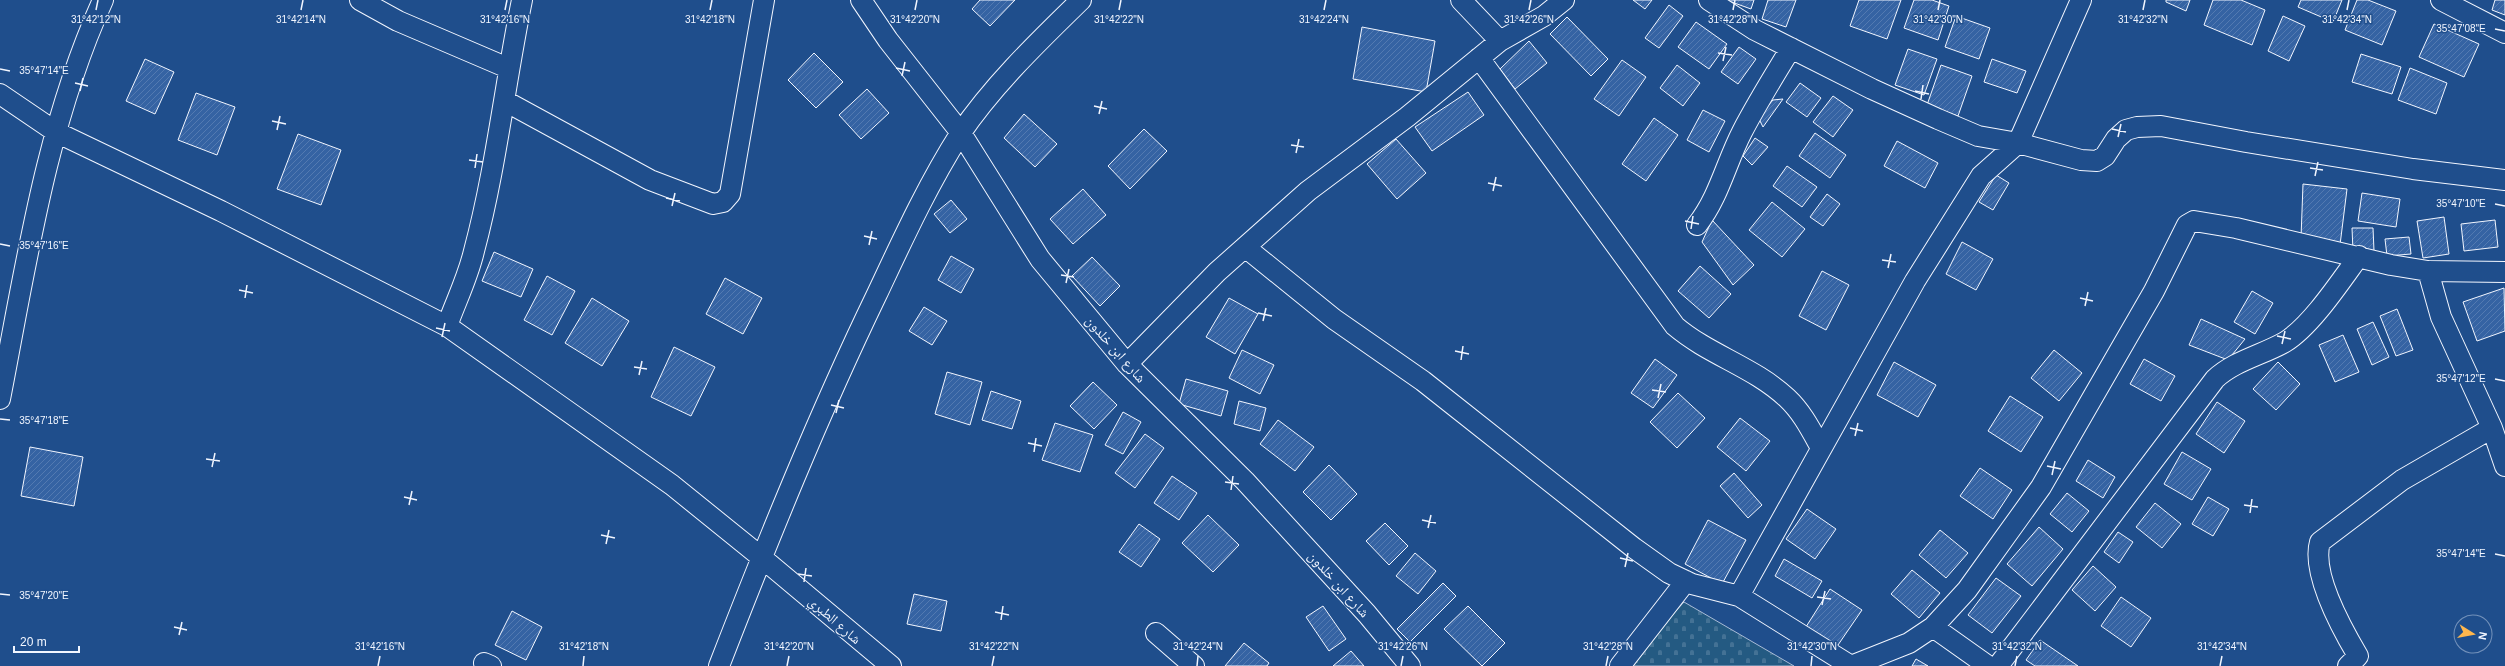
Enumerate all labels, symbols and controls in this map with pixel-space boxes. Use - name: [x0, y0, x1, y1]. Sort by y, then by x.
- text: 31°42'12"N: [71, 14, 121, 25]
- text: 31°42'14"N: [276, 14, 326, 25]
- text: 31°42'16"N: [480, 14, 530, 25]
- text: 31°42'18"N: [685, 14, 735, 25]
- text: 31°42'20"N: [890, 14, 940, 25]
- text: 31°42'22"N: [1094, 14, 1144, 25]
- text: 31°42'24"N: [1299, 14, 1349, 25]
- text: 31°42'26"N: [1504, 14, 1554, 25]
- text: 31°42'28"N: [1708, 14, 1758, 25]
- text: 31°42'30"N: [1913, 14, 1963, 25]
- text: 31°42'32"N: [2118, 14, 2168, 25]
- text: 31°42'34"N: [2322, 14, 2372, 25]
- text: 35°47'08"E: [2436, 23, 2486, 34]
- text: 35°47'14"E: [19, 65, 69, 76]
- text: 35°47'10"E: [2436, 198, 2486, 209]
- text: 35°47'16"E: [19, 240, 69, 251]
- street label: شارع ابن خلدون: [1081, 312, 1149, 387]
- text: 35°47'12"E: [2436, 373, 2486, 384]
- text: 35°47'18"E: [19, 415, 69, 426]
- street label: شارع ابن خلدون: [1304, 548, 1373, 622]
- text: 35°47'14"E: [2436, 548, 2486, 559]
- text: 35°47'20"E: [19, 590, 69, 601]
- street label: شارع الطبري: [803, 593, 864, 650]
- north arrow: [2453, 614, 2493, 654]
- scale bar: [14, 628, 79, 654]
- text: N: [2476, 631, 2489, 641]
- text: 20 m: [20, 635, 47, 649]
- text: 31°42'16"N: [355, 641, 405, 652]
- text: 31°42'18"N: [559, 641, 609, 652]
- text: 31°42'20"N: [764, 641, 814, 652]
- text: 31°42'22"N: [969, 641, 1019, 652]
- text: 31°42'24"N: [1173, 641, 1223, 652]
- text: 31°42'26"N: [1378, 641, 1428, 652]
- text: 31°42'28"N: [1583, 641, 1633, 652]
- text: 31°42'30"N: [1787, 641, 1837, 652]
- text: 31°42'32"N: [1992, 641, 2042, 652]
- text: 31°42'34"N: [2197, 641, 2247, 652]

